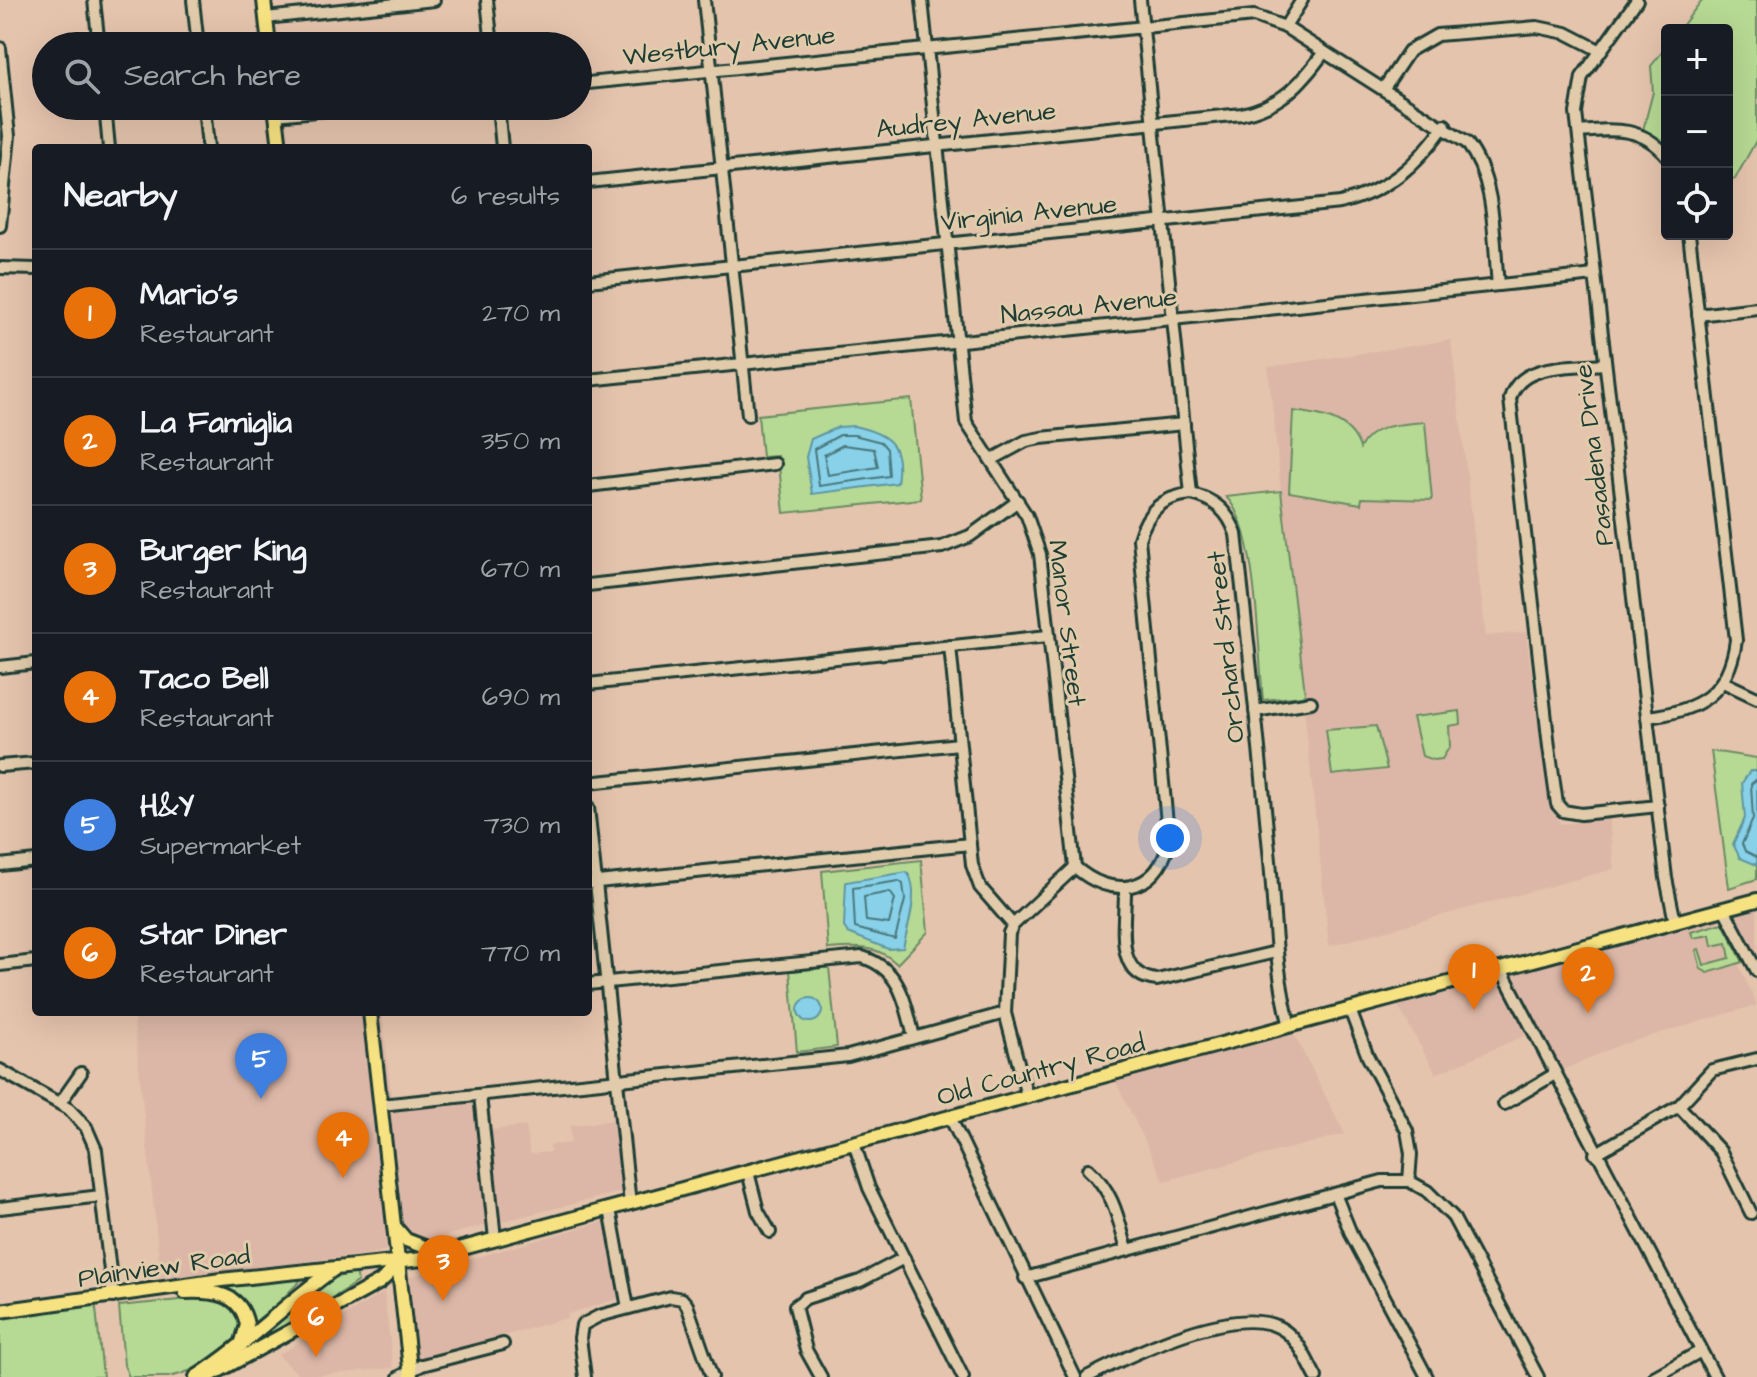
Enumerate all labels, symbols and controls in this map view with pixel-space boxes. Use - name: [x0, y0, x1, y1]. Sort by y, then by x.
- street label: Westbury Avenue: [621, 17, 837, 77]
- map controls: [1661, 24, 1733, 240]
- button: +: [1661, 24, 1733, 96]
- search box: [32, 32, 592, 120]
- icon: search: [60, 54, 104, 98]
- text: Search here: [124, 55, 301, 97]
- street label: Audrey Avenue: [874, 93, 1058, 149]
- button: −: [1661, 96, 1733, 168]
- button: locate: [1661, 168, 1733, 240]
- text: Nearby: [64, 172, 178, 220]
- text: 6 results: [451, 178, 560, 214]
- street label: Virginia Avenue: [939, 186, 1119, 242]
- text: Mario's: [140, 274, 238, 316]
- street label: Nassau Avenue: [999, 279, 1179, 333]
- text: 1: [88, 295, 92, 331]
- text: 270 m: [482, 295, 560, 331]
- text: Restaurant: [140, 316, 274, 352]
- street label: Pasadena Drive: [1565, 362, 1623, 548]
- text: La Famiglia: [140, 402, 292, 444]
- text: 2: [83, 423, 97, 459]
- text: 350 m: [481, 423, 560, 459]
- text: Restaurant: [140, 444, 274, 480]
- text: Burger King: [140, 530, 307, 572]
- street label: Manor Street: [1039, 538, 1095, 709]
- street label: Orchard Street: [1198, 549, 1254, 745]
- text: 3: [83, 551, 97, 587]
- text: 670 m: [481, 551, 560, 587]
- text: Restaurant: [140, 572, 274, 608]
- text: Taco Bell: [140, 658, 269, 700]
- text: 4: [81, 679, 99, 715]
- text: 690 m: [482, 679, 560, 715]
- text: Restaurant: [140, 700, 274, 736]
- text: H&Y: [140, 786, 194, 828]
- text: 5: [81, 807, 99, 843]
- text: 730 m: [484, 807, 560, 843]
- your location: [1150, 818, 1190, 858]
- text: Supermarket: [140, 828, 301, 864]
- text: Star Diner: [140, 914, 287, 956]
- text: 6: [82, 935, 98, 971]
- text: 770 m: [481, 935, 560, 971]
- pin: 1: [1448, 944, 1500, 1010]
- pin: 2: [1562, 947, 1614, 1013]
- text: Restaurant: [140, 956, 274, 992]
- street label: Old Country Road: [933, 1025, 1149, 1117]
- pin: 5: [235, 1033, 287, 1099]
- pin: 4: [317, 1112, 369, 1178]
- pin: 3: [417, 1235, 469, 1301]
- street label: Plainview Road: [76, 1237, 252, 1297]
- pin: 6: [290, 1291, 342, 1357]

